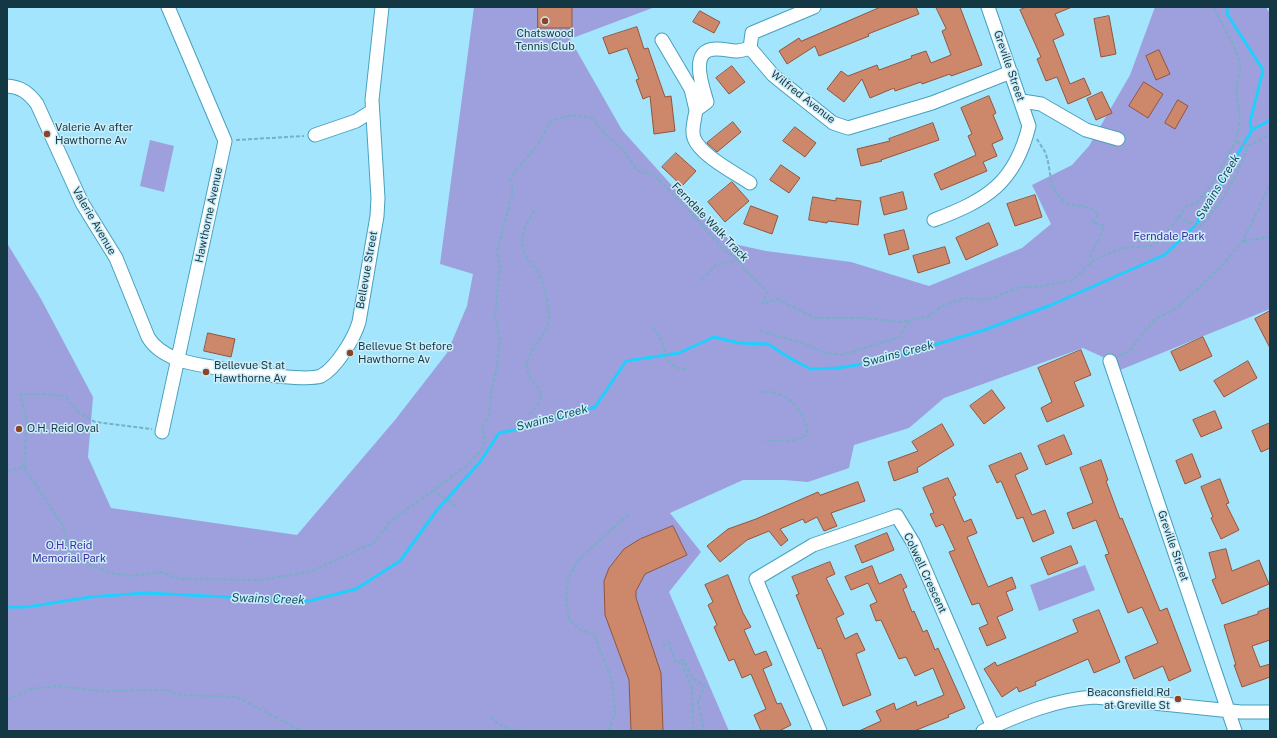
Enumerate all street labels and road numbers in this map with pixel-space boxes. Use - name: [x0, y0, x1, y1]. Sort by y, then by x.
- street label: Greville Street: [991, 29, 1027, 103]
- street label: Wilfred Avenue: [768, 68, 838, 126]
- street label: Hawthorne Avenue: [192, 166, 226, 264]
- street label: Ferndale Walk Track: [669, 180, 751, 264]
- street label: Valerie Avenue: [69, 185, 119, 257]
- street label: Bellevue Street: [354, 230, 380, 310]
- street label: Greville Street: [1155, 509, 1191, 583]
- street label: Colwell Crescent: [901, 531, 949, 615]

